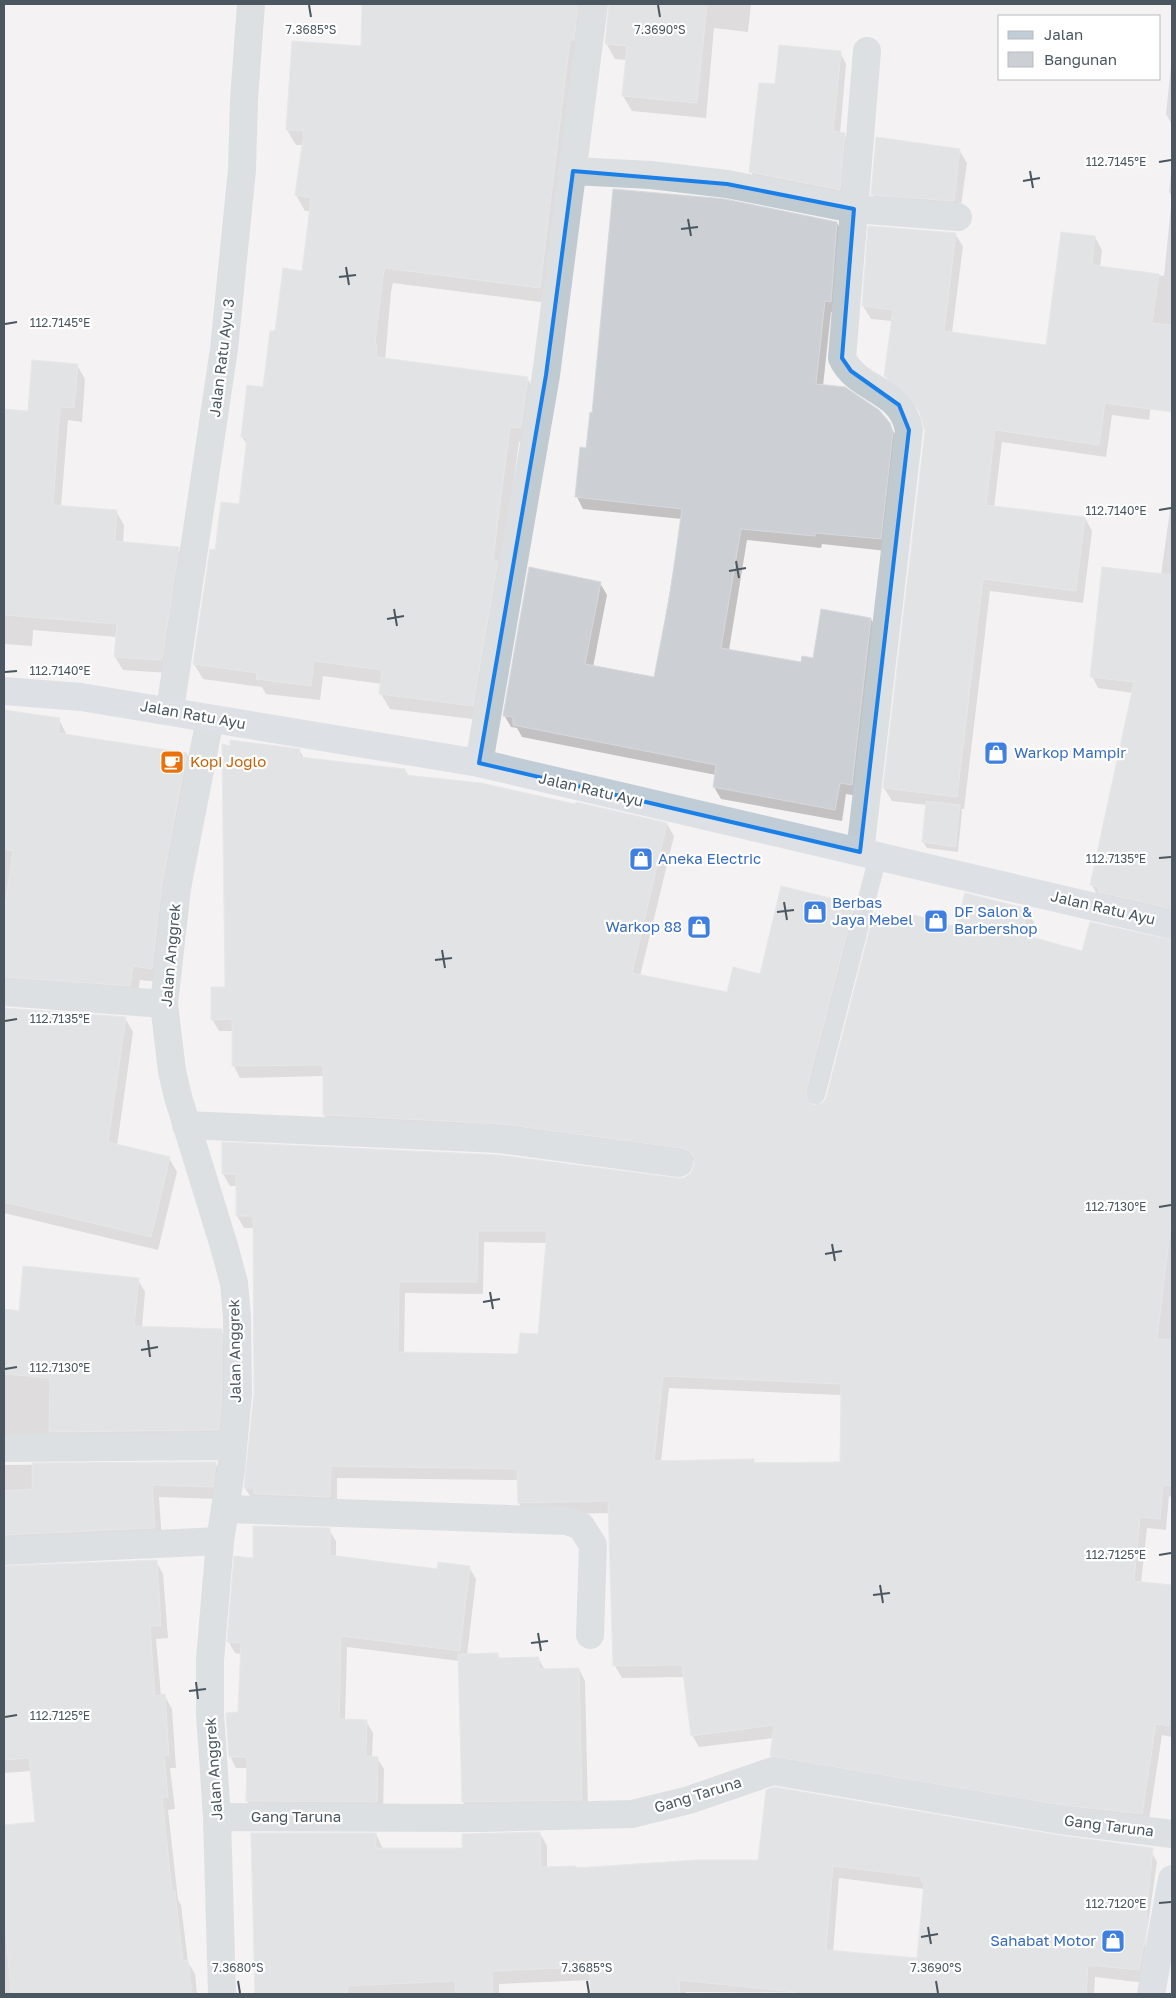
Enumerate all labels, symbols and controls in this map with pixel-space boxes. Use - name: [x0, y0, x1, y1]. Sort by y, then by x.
- legend: [998, 15, 1161, 80]
- text: 7.3685°S: [286, 22, 337, 37]
- text: 7.3690°S: [634, 22, 686, 37]
- text: Jalan: [1044, 25, 1083, 43]
- text: Bangunan: [1044, 50, 1117, 68]
- text: 112.7145°E: [1086, 154, 1146, 169]
- street label: Jalan Ratu Ayu 3: [205, 298, 237, 418]
- text: 112.7145°E: [30, 315, 90, 330]
- text: 112.7140°E: [1085, 503, 1147, 518]
- text: 112.7140°E: [29, 663, 91, 678]
- street label: Jalan Ratu Ayu: [139, 696, 247, 732]
- shop icon: Warkop Mampir: [983, 740, 1009, 766]
- place label: Warkop Mampir: [1014, 743, 1126, 761]
- cafe icon: Kopi Joglo: [159, 749, 185, 775]
- place label: Kopi Joglo: [190, 752, 266, 770]
- street label: Jalan Ratu Ayu: [537, 768, 645, 810]
- shop icon: Aneka Electric: [628, 846, 654, 872]
- place label: Aneka Electric: [658, 849, 761, 867]
- text: 112.7135°E: [1086, 851, 1146, 866]
- street label: Jalan Ratu Ayu: [1049, 886, 1157, 928]
- place label: Berbas Jaya Mebel: [832, 893, 913, 928]
- shop icon: Berbas Jaya Mebel: [802, 899, 828, 925]
- street label: Jalan Anggrek: [157, 902, 184, 1007]
- place label: DF Salon & Barbershop: [954, 902, 1038, 937]
- shop icon: DF Salon & Barbershop: [923, 908, 949, 934]
- shop icon: Warkop 88: [686, 914, 712, 940]
- place label: Warkop 88: [605, 917, 682, 935]
- text: 112.7135°E: [30, 1011, 90, 1026]
- text: 112.7130°E: [1086, 1199, 1146, 1214]
- street label: Jalan Anggrek: [224, 1299, 244, 1403]
- text: 112.7130°E: [30, 1360, 90, 1375]
- text: 112.7125°E: [1086, 1547, 1146, 1562]
- text: 112.7125°E: [30, 1708, 90, 1723]
- street label: Jalan Anggrek: [200, 1716, 226, 1821]
- street label: Gang Taruna: [652, 1772, 744, 1816]
- street label: Gang Taruna: [251, 1807, 341, 1825]
- street label: Gang Taruna: [1063, 1811, 1155, 1839]
- text: 112.7120°E: [1086, 1896, 1146, 1911]
- shop icon: Sahabat Motor: [1100, 1928, 1126, 1954]
- place label: Sahabat Motor: [990, 1931, 1096, 1949]
- text: 7.3680°S: [212, 1960, 264, 1975]
- text: 7.3685°S: [562, 1960, 613, 1975]
- text: 7.3690°S: [910, 1960, 962, 1975]

